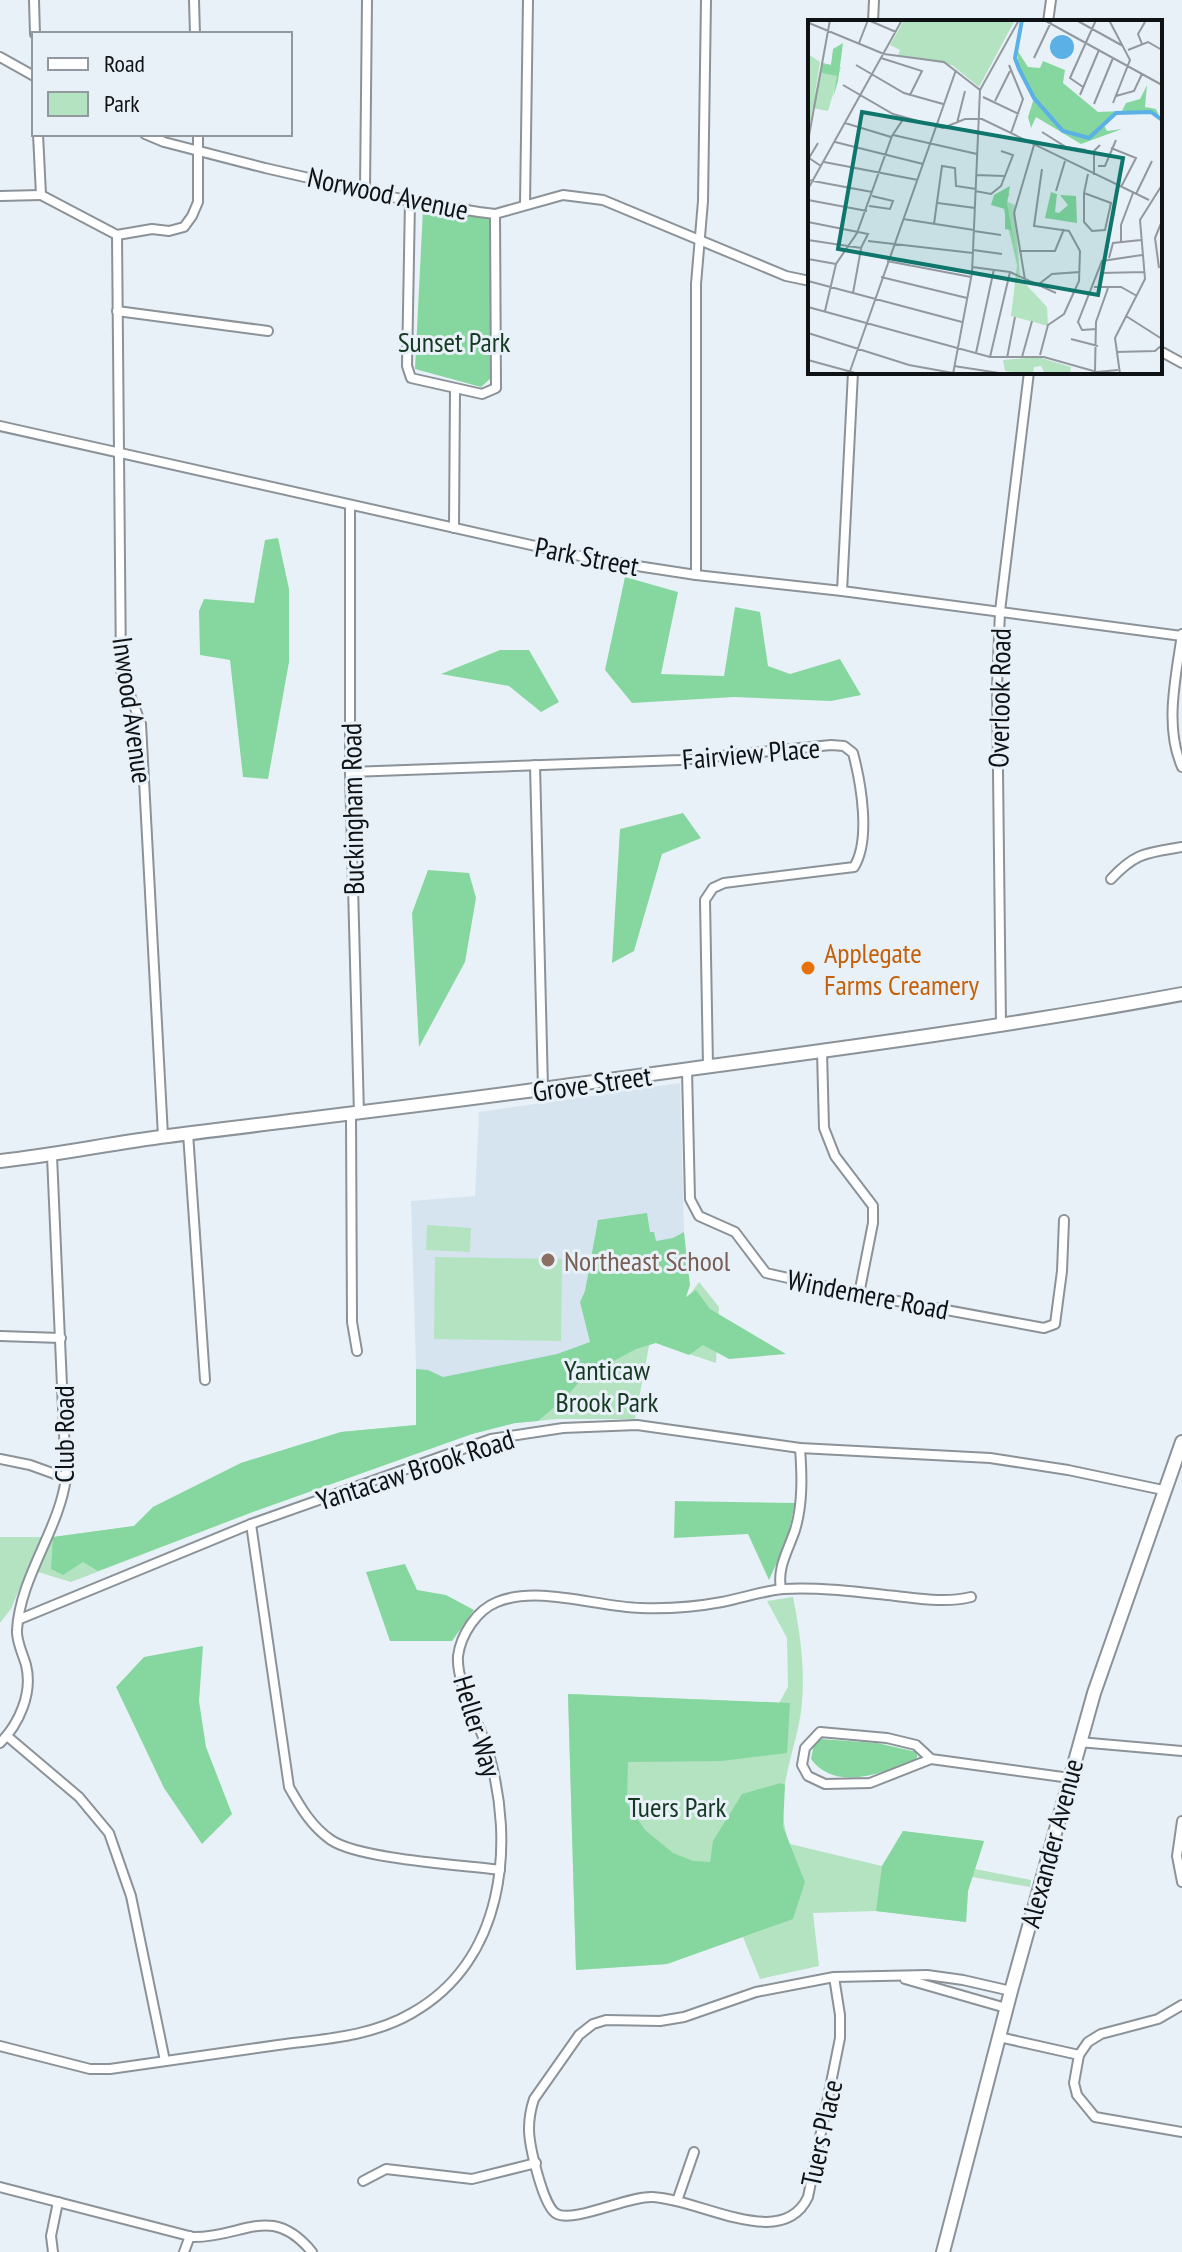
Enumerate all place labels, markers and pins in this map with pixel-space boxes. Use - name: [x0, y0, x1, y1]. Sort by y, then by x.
- place label: Applegate Farms Creamery: [824, 934, 979, 1003]
- marker: Applegate Farms Creamery: [799, 959, 817, 977]
- place label: Northeast School: [564, 1242, 731, 1279]
- marker: Northeast School: [539, 1251, 557, 1269]

